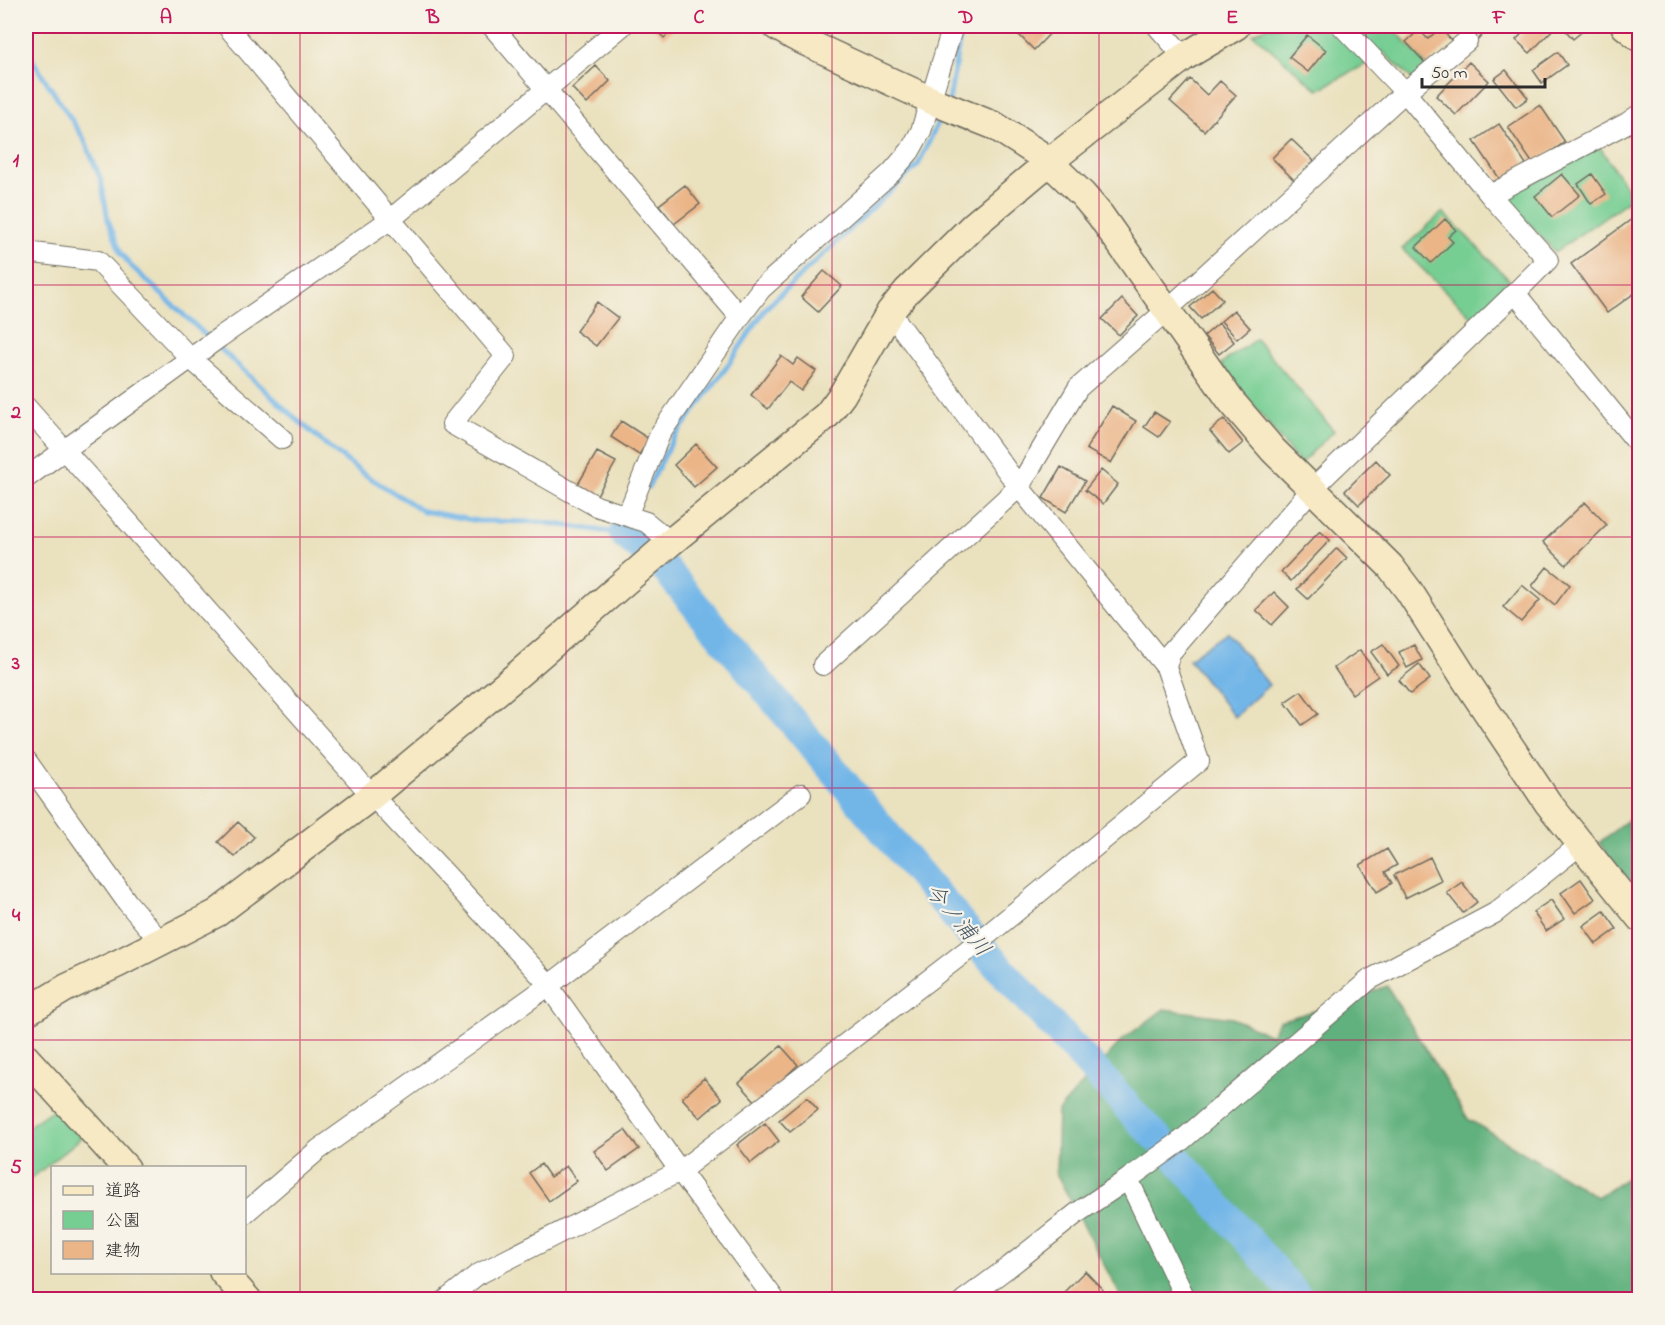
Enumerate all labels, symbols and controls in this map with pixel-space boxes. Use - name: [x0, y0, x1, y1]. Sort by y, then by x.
- text: A: [160, 4, 172, 33]
- text: B: [425, 4, 440, 33]
- text: C: [694, 4, 705, 33]
- text: D: [958, 4, 973, 33]
- text: E: [1226, 4, 1238, 33]
- text: F: [1492, 4, 1506, 33]
- scale bar: [1422, 51, 1545, 89]
- text: 50 m: [1431, 61, 1468, 87]
- text: 1: [13, 147, 20, 176]
- text: 2: [10, 399, 21, 428]
- text: 3: [11, 650, 20, 679]
- water label: 今ノ浦川: [916, 877, 997, 965]
- text: 4: [12, 902, 21, 931]
- text: 5: [10, 1154, 22, 1183]
- legend: [51, 1166, 246, 1274]
- text: 道路: [105, 1179, 141, 1205]
- text: 公園: [105, 1209, 141, 1235]
- text: 建物: [105, 1239, 141, 1265]

